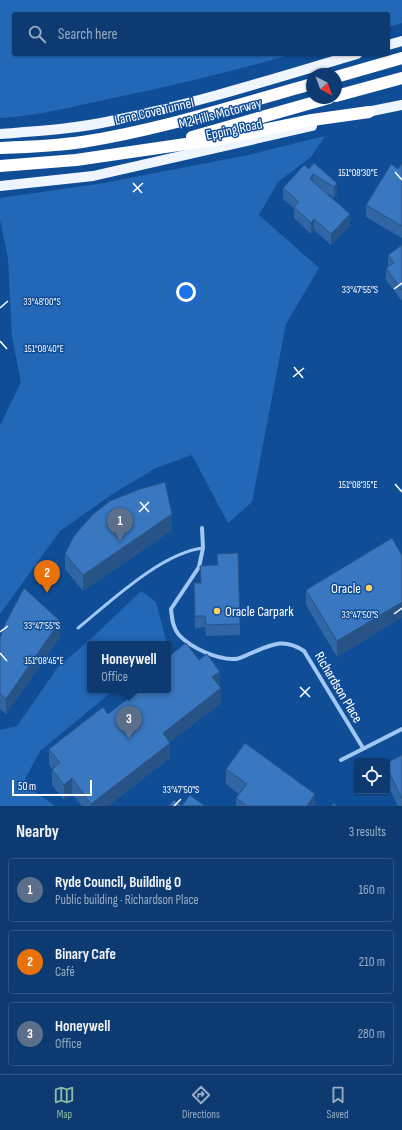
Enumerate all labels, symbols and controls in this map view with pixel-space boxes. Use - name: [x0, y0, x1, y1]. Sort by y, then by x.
- search box: [12, 12, 390, 56]
- icon: search: [26, 23, 48, 45]
- text: Search here: [58, 25, 118, 44]
- north arrow: [306, 68, 342, 104]
- street label: Lane Cove Tunnel: [113, 94, 195, 129]
- street label: M2 Hills Motorway: [177, 94, 264, 133]
- street label: Epping Road: [204, 115, 264, 144]
- text: 151°08'30"E: [338, 167, 378, 179]
- your location: [176, 282, 196, 302]
- text: 33°47'55"S: [342, 284, 378, 296]
- text: 33°48'00"S: [23, 296, 61, 308]
- text: 151°08'40"E: [24, 343, 64, 355]
- text: 151°08'35"E: [338, 479, 378, 491]
- pin: 1: [107, 508, 133, 541]
- pin: 2: [34, 560, 60, 593]
- place label: Oracle: [331, 580, 361, 597]
- marker: Oracle: [364, 583, 374, 593]
- place label: Oracle Carpark: [225, 603, 294, 620]
- marker: Oracle Carpark: [212, 606, 222, 616]
- text: 33°47'50"S: [342, 609, 378, 621]
- text: 33°47'55"S: [24, 620, 60, 632]
- popup: [87, 641, 171, 693]
- street label: Richardson Place: [311, 649, 366, 726]
- text: Honeywell: [101, 650, 157, 669]
- text: 151°08'45"E: [24, 655, 64, 667]
- text: Office: [101, 669, 128, 685]
- pin: 3: [116, 706, 142, 739]
- map controls: [354, 758, 390, 794]
- button: locate: [354, 758, 390, 794]
- scale bar: [12, 778, 92, 797]
- text: 50 m: [18, 780, 36, 793]
- text: 33°47'50"S: [163, 784, 199, 796]
- text: Nearby: [16, 822, 59, 842]
- text: 3 results: [349, 824, 386, 840]
- text: Ryde Council, Building 0: [55, 873, 181, 892]
- text: 1: [27, 882, 33, 898]
- text: 160 m: [359, 882, 385, 898]
- text: Public building · Richardson Place: [55, 892, 199, 908]
- text: Binary Cafe: [55, 945, 116, 964]
- text: 2: [27, 954, 33, 970]
- text: 210 m: [359, 954, 385, 970]
- text: Café: [55, 964, 75, 980]
- text: Honeywell: [55, 1017, 110, 1036]
- text: 3: [27, 1026, 33, 1042]
- text: 280 m: [358, 1026, 385, 1042]
- text: Office: [55, 1036, 82, 1052]
- tab: Map: [53, 1084, 75, 1121]
- tab: Directions: [182, 1084, 220, 1121]
- tab: Saved: [327, 1084, 349, 1121]

